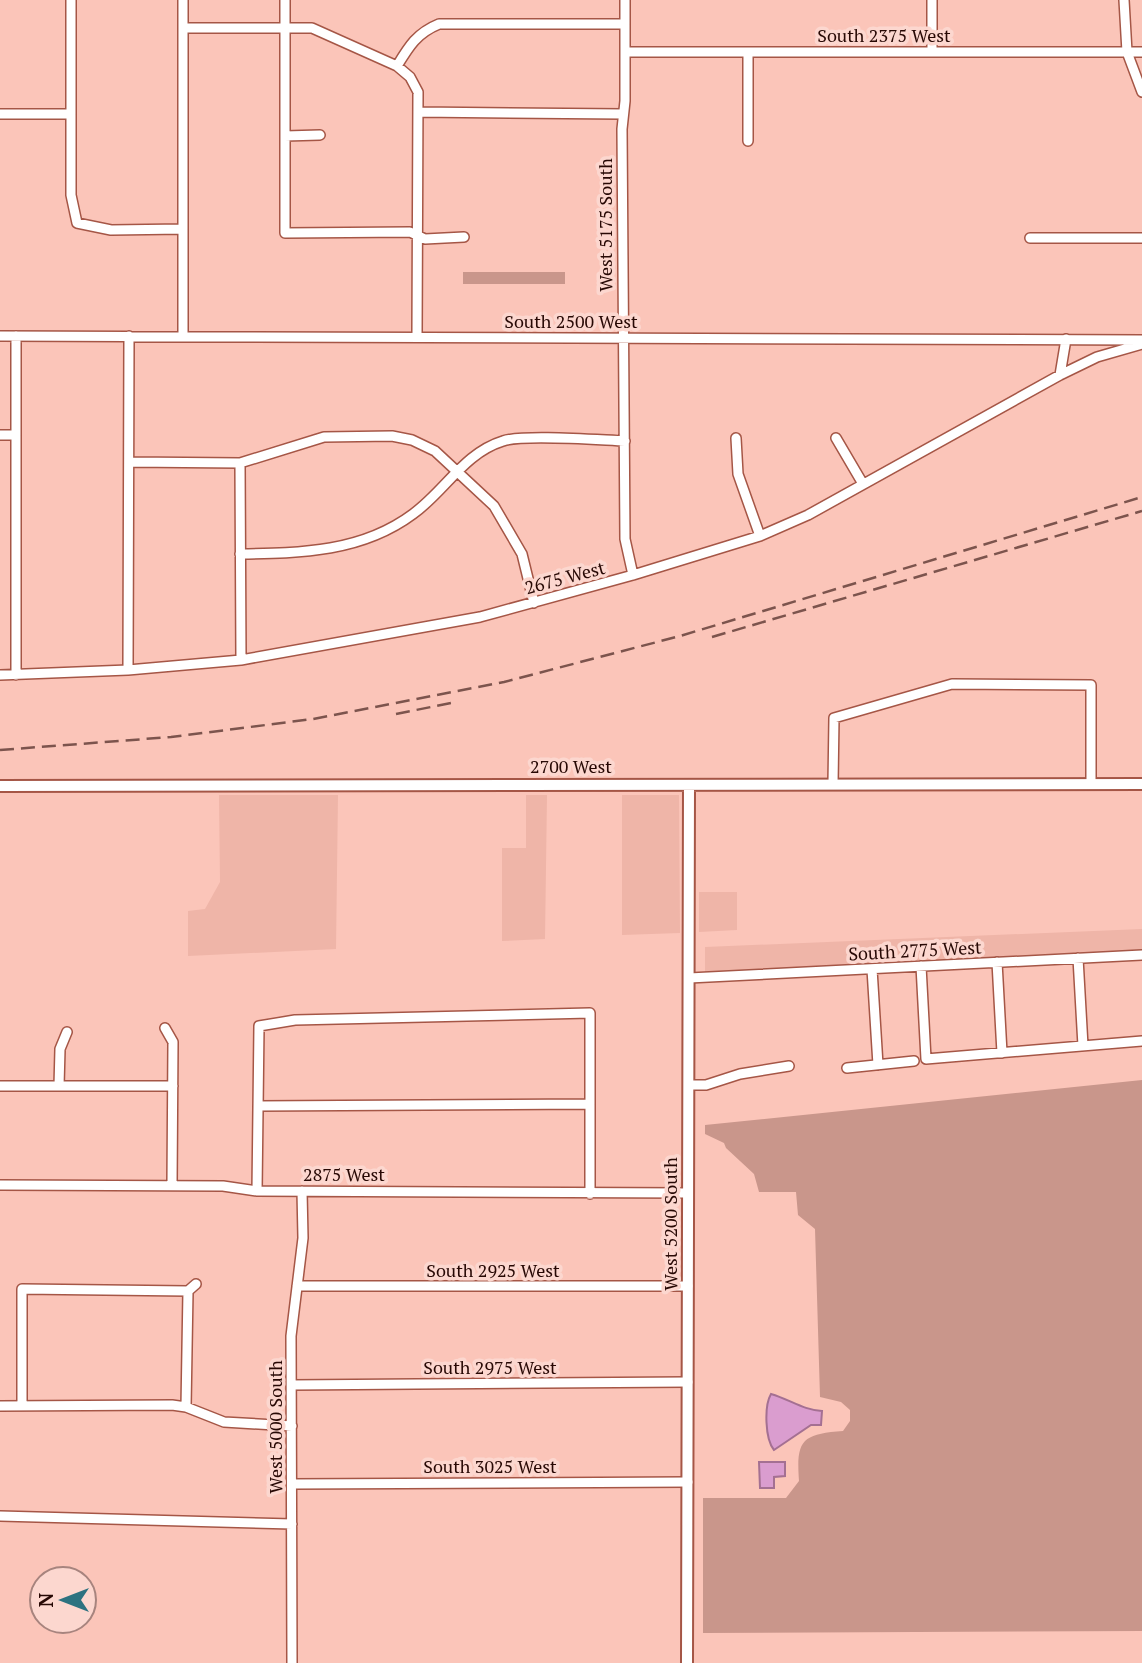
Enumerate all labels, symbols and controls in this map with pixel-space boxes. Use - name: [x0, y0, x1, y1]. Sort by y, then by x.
- street label: South 2375 West: [817, 23, 951, 47]
- street label: West 5175 South: [593, 158, 617, 292]
- street label: South 2500 West: [504, 309, 638, 333]
- street label: 2675 West: [522, 555, 608, 599]
- street label: 2700 West: [530, 754, 612, 778]
- street label: South 2775 West: [848, 935, 983, 965]
- street label: West 5200 South: [658, 1157, 682, 1291]
- street label: 2875 West: [303, 1162, 385, 1186]
- street label: South 2925 West: [426, 1258, 560, 1282]
- street label: South 2975 West: [423, 1355, 557, 1379]
- street label: West 5000 South: [263, 1360, 287, 1494]
- street label: South 3025 West: [423, 1454, 557, 1478]
- north arrow: [28, 1565, 98, 1635]
- text: N: [33, 1592, 58, 1607]

